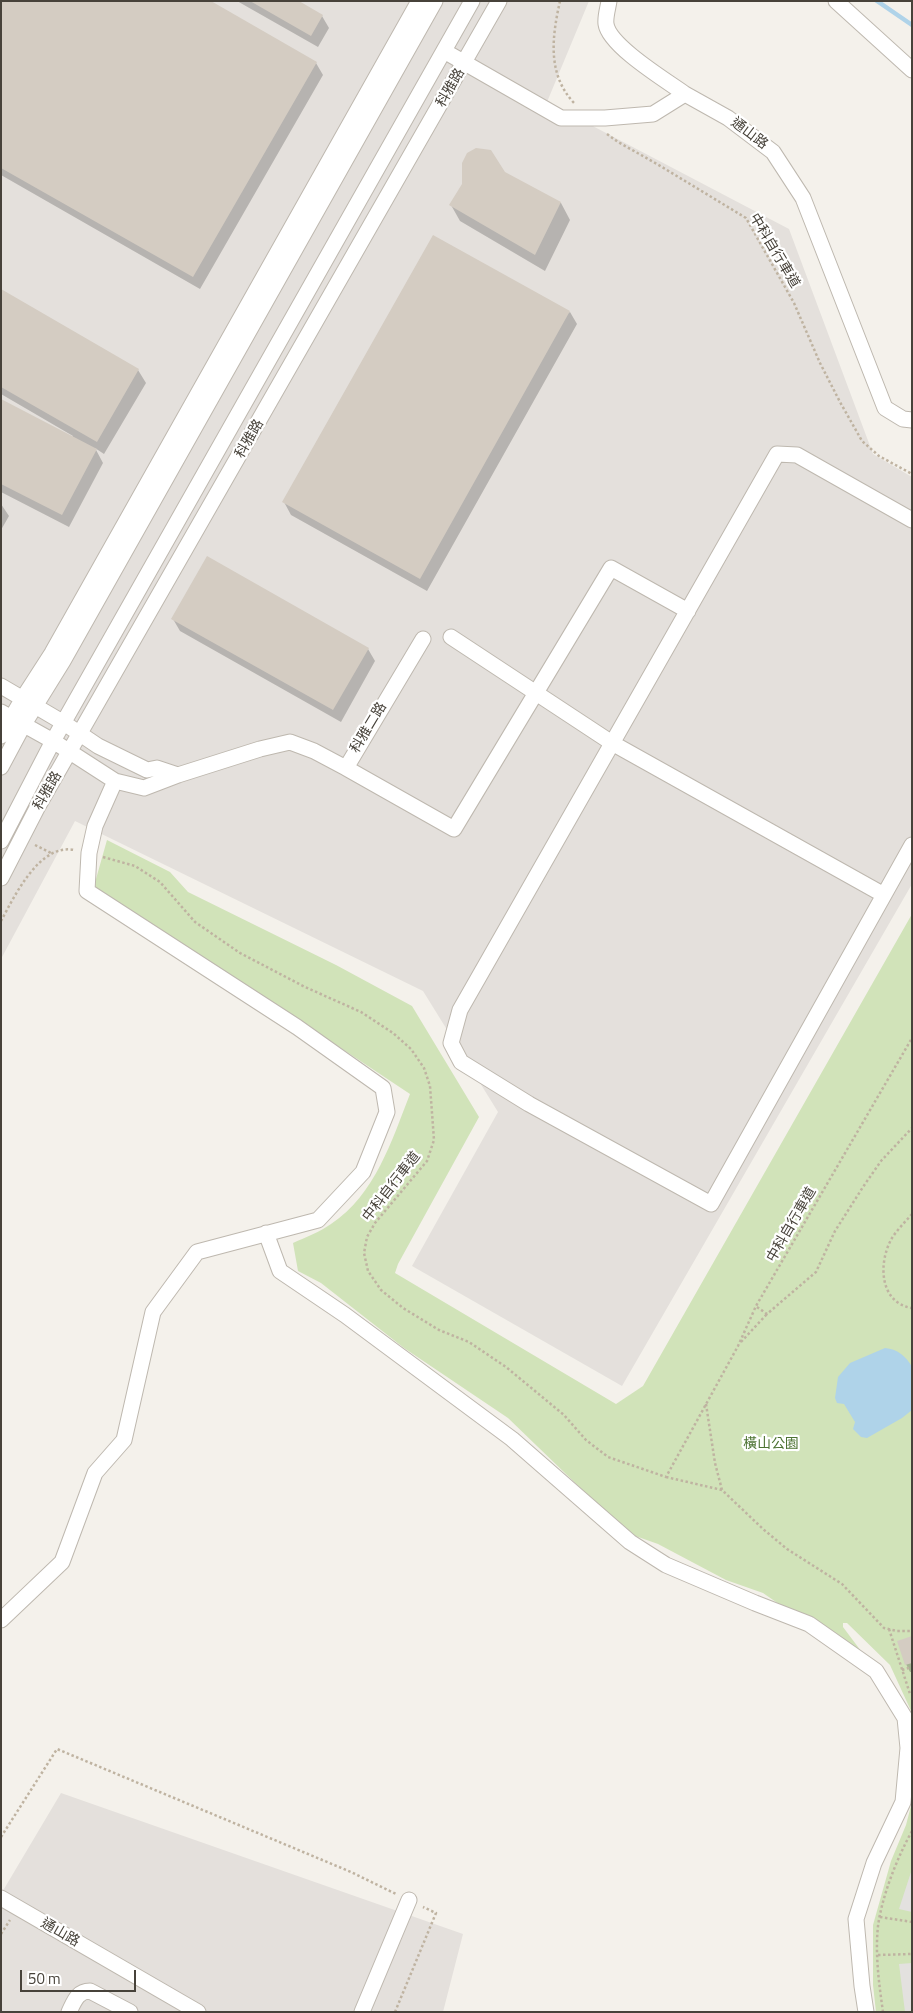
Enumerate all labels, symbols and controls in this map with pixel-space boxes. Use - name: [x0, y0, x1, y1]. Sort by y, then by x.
- street label: 科雅路: [433, 66, 469, 110]
- street label: 通山路: [727, 115, 771, 153]
- street label: 中科自行車道: [745, 211, 803, 291]
- street label: 科雅路: [232, 417, 268, 461]
- street label: 科雅二路: [347, 700, 391, 756]
- street label: 科雅路: [30, 769, 66, 813]
- street label: 中科自行車道: [360, 1149, 424, 1225]
- street label: 中科自行車道: [764, 1184, 820, 1266]
- park label: 橫山公園: [743, 1437, 799, 1453]
- street label: 通山路: [38, 1915, 82, 1951]
- scale bar: [22, 1960, 139, 1992]
- text: 50 m: [28, 1967, 61, 1990]

